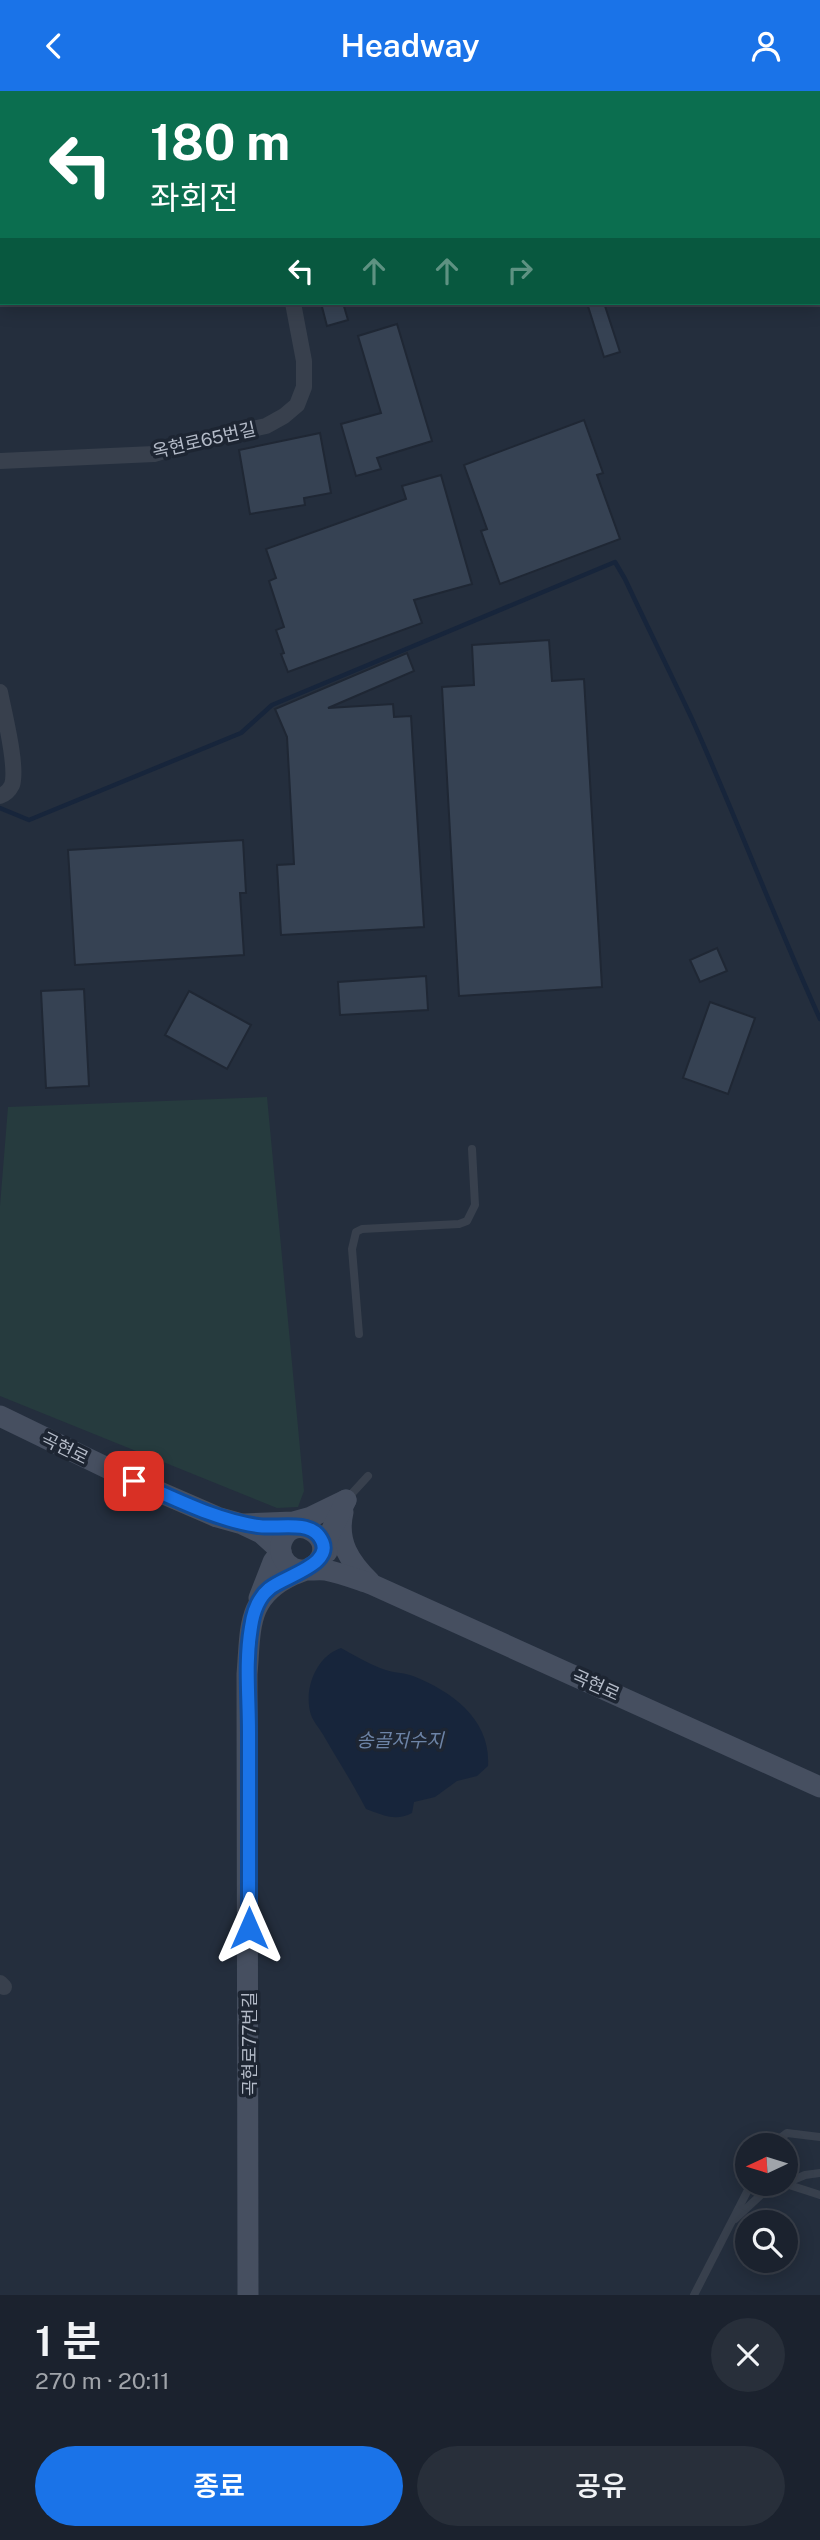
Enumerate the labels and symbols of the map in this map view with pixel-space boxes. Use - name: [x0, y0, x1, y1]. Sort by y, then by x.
- street label: 옥현로65번길: [150, 418, 258, 462]
- street label: 곡현로: [38, 1428, 92, 1468]
- pin: [104, 1451, 164, 1511]
- street label: 곡현로: [569, 1665, 623, 1705]
- water label: 송골저수지: [356, 1729, 445, 1751]
- position arrow: [212, 1891, 286, 1965]
- street label: 곡현로77번길: [239, 1992, 260, 2096]
- north arrow: [735, 2133, 798, 2196]

